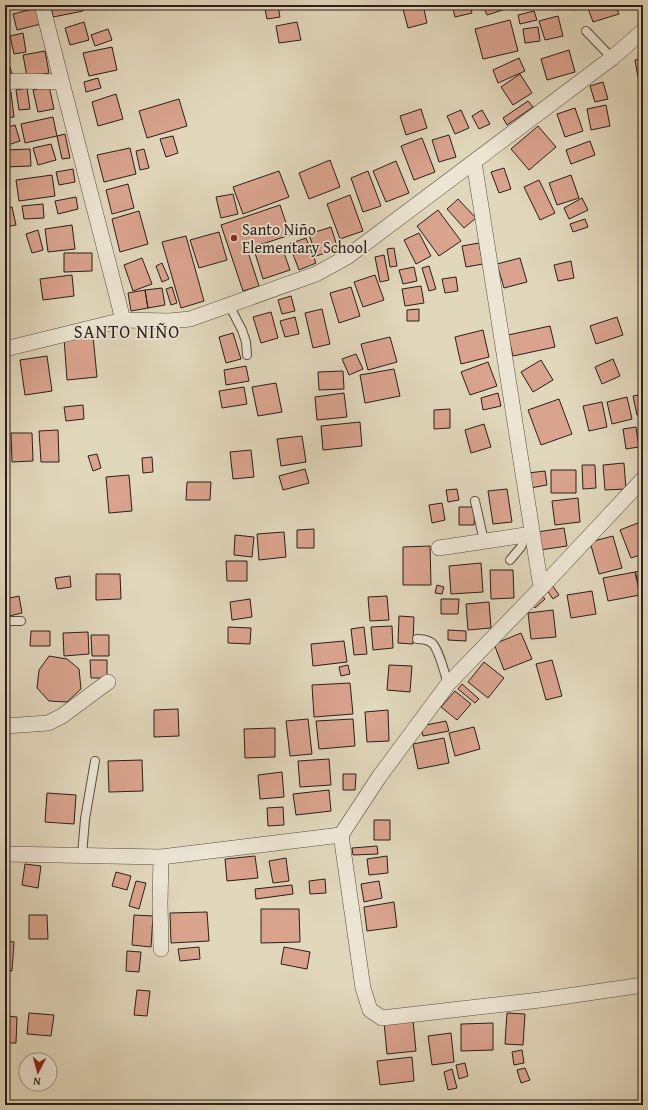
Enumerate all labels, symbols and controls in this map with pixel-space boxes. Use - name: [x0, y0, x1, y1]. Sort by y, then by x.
- place label: Santo Niño Elementary School: [242, 217, 368, 259]
- marker: Santo Niño Elementary School: [229, 233, 239, 243]
- district label: SANTO NIÑO: [74, 318, 180, 345]
- north arrow: [18, 1052, 58, 1092]
- text: N: [32, 1074, 41, 1090]

